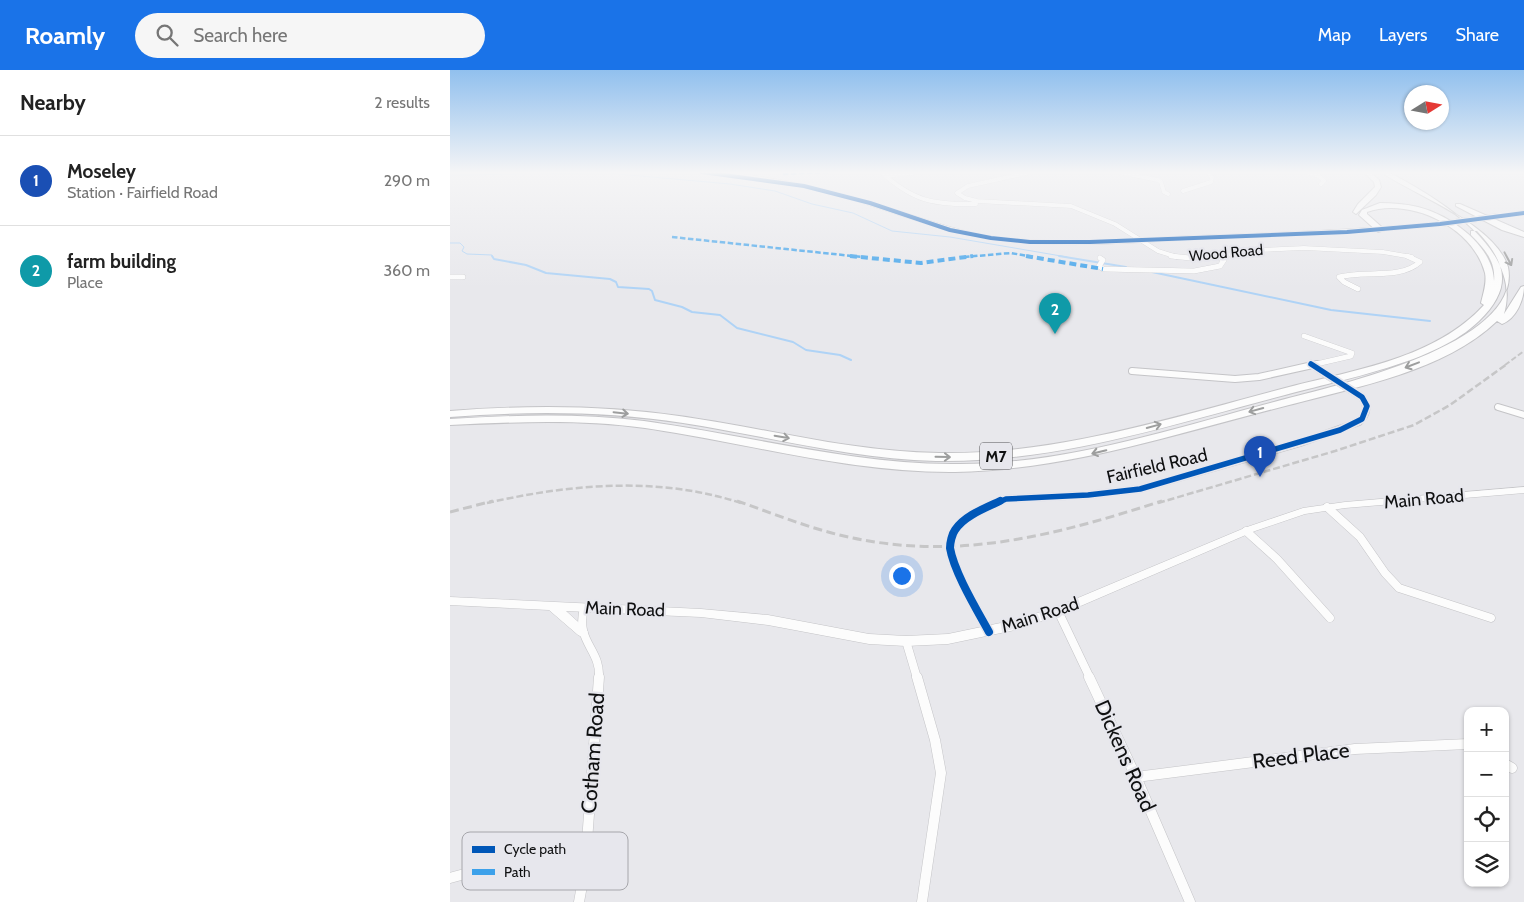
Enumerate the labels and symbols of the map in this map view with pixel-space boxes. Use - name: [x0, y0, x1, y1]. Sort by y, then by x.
- north arrow: [1404, 85, 1449, 130]
- street label: Wood Road: [1188, 241, 1264, 265]
- one-way arrow: [1504, 251, 1513, 266]
- pin: 2: [1039, 293, 1071, 334]
- one-way arrow: [1405, 361, 1420, 370]
- one-way arrow: [1248, 406, 1264, 415]
- one-way arrow: [613, 408, 629, 417]
- one-way arrow: [1146, 421, 1162, 430]
- one-way arrow: [773, 433, 789, 443]
- pin: 1: [1244, 436, 1276, 477]
- road number: M7: [980, 442, 1012, 470]
- street label: Fairfield Road: [1104, 444, 1210, 488]
- one-way arrow: [1091, 448, 1107, 457]
- one-way arrow: [934, 452, 950, 462]
- street label: Main Road: [1383, 485, 1465, 513]
- your location: [889, 563, 915, 589]
- street label: Main Road: [998, 592, 1082, 638]
- street label: Main Road: [585, 597, 665, 621]
- street label: Cotham Road: [576, 692, 609, 814]
- street label: Dickens Road: [1090, 696, 1161, 815]
- street label: Reed Place: [1251, 737, 1351, 774]
- legend: [462, 832, 628, 890]
- text: Cycle path: [504, 840, 566, 858]
- text: Path: [504, 863, 531, 881]

